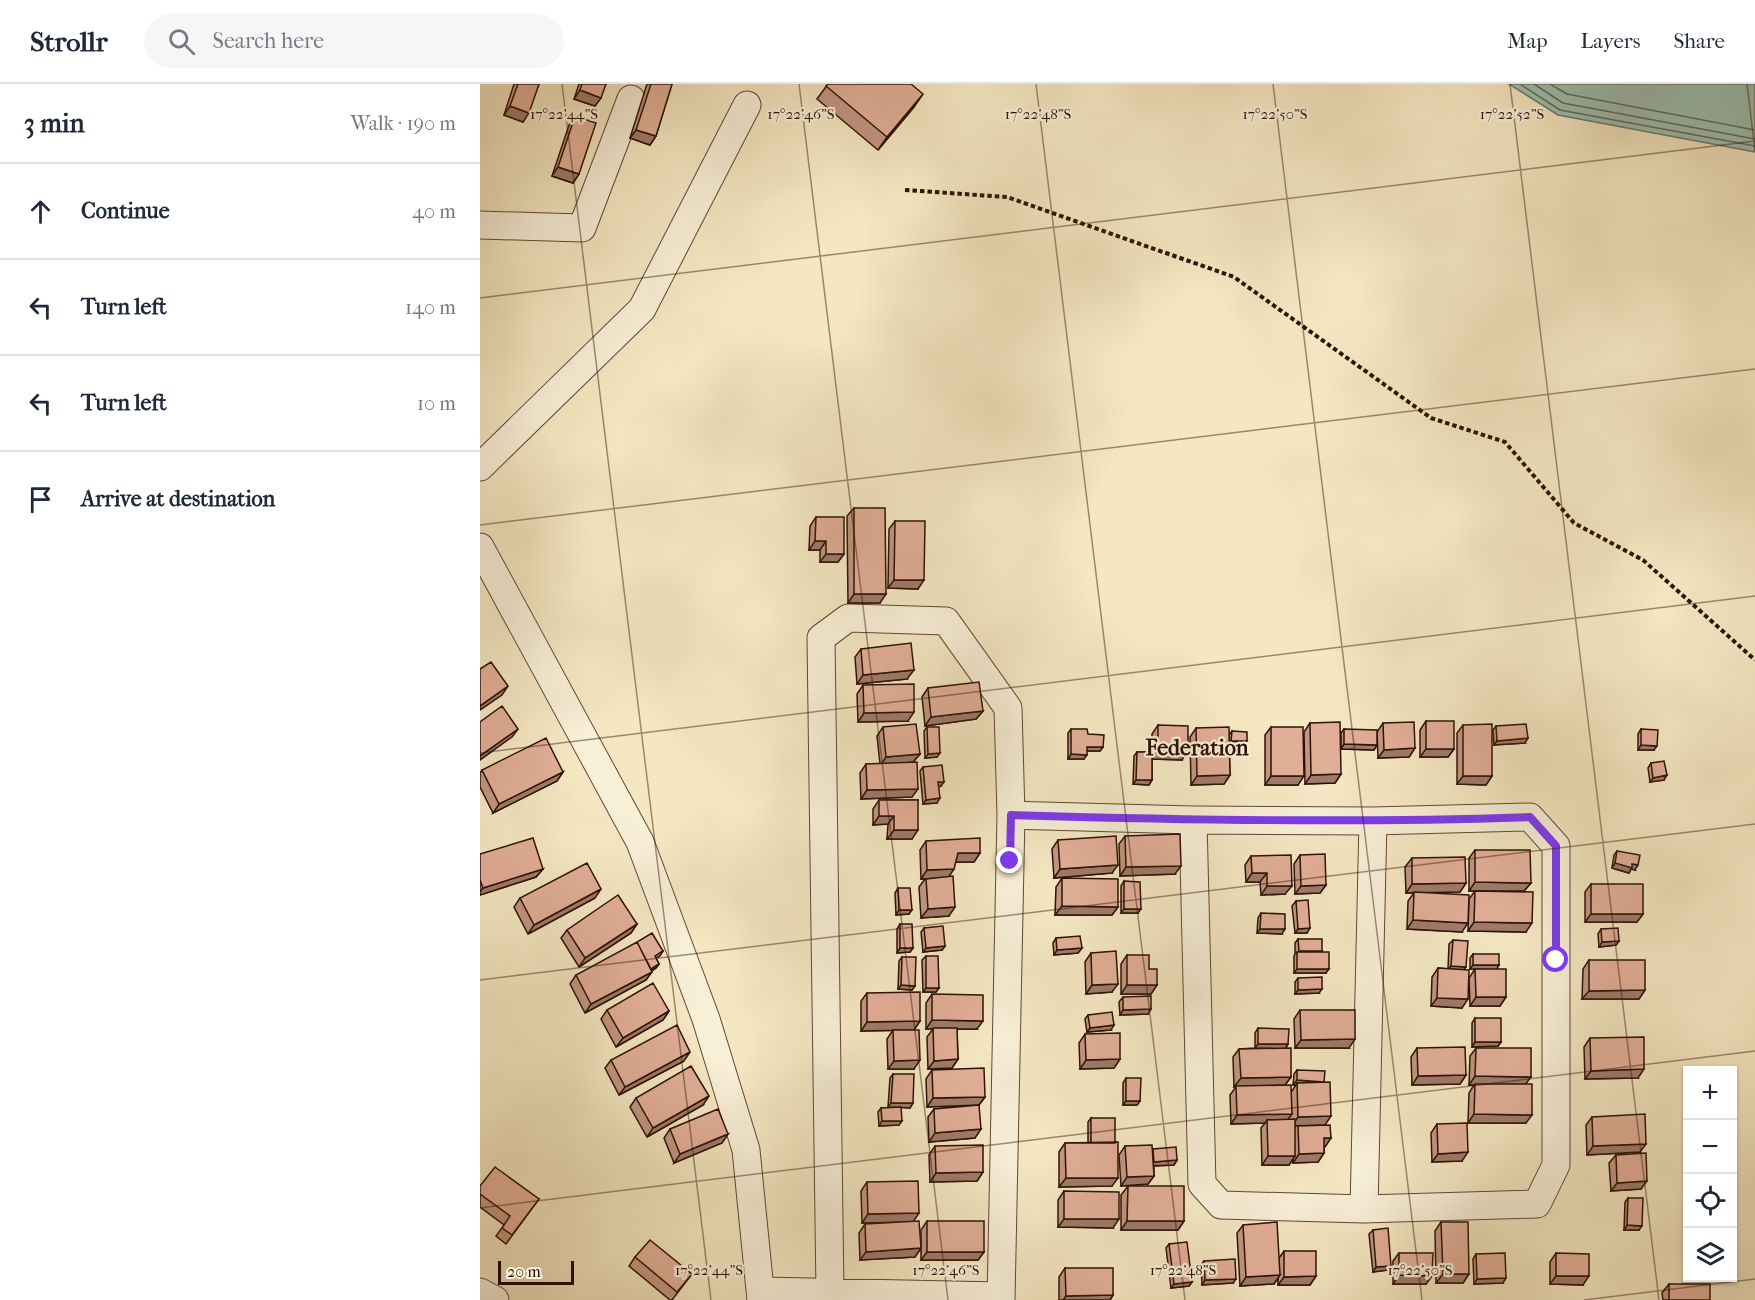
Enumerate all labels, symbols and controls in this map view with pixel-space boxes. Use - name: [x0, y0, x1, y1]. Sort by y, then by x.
- search box: [144, 14, 564, 68]
- text: Strollr: [30, 25, 108, 58]
- icon: search: [165, 25, 198, 58]
- text: Search here: [213, 28, 324, 54]
- text: Map: [1507, 29, 1548, 53]
- text: Layers: [1581, 29, 1640, 53]
- text: Share: [1673, 29, 1725, 53]
- text: 17°22'44"S: [530, 105, 598, 123]
- text: 17°22'46"S: [767, 105, 835, 123]
- text: 17°22'48"S: [1005, 105, 1072, 123]
- text: 17°22'50"S: [1243, 105, 1308, 123]
- text: 17°22'52"S: [1480, 105, 1544, 123]
- text: 3 min: [24, 108, 85, 139]
- text: Walk · 190 m: [350, 112, 456, 135]
- icon: ahead: [24, 195, 57, 228]
- text: Continue: [81, 198, 170, 224]
- text: 40 m: [412, 200, 456, 223]
- icon: left: [24, 291, 57, 324]
- text: Turn left: [81, 294, 167, 320]
- text: 140 m: [405, 296, 456, 319]
- icon: left: [24, 387, 57, 420]
- text: Turn left: [81, 390, 167, 416]
- text: 10 m: [417, 392, 456, 415]
- icon: arrive: [24, 483, 57, 516]
- text: Arrive at destination: [81, 486, 275, 512]
- district label: Federation: [1145, 735, 1249, 761]
- route end: [996, 847, 1022, 873]
- route start: [1542, 946, 1568, 972]
- map controls: [1683, 1066, 1737, 1282]
- button: +: [1683, 1066, 1737, 1120]
- button: −: [1683, 1120, 1737, 1174]
- button: locate: [1683, 1174, 1737, 1228]
- button: layers: [1683, 1228, 1737, 1282]
- scale bar: [498, 1258, 574, 1286]
- text: 17°22'44"S: [675, 1261, 743, 1279]
- text: 17°22'46"S: [912, 1261, 980, 1279]
- text: 17°22'48"S: [1150, 1261, 1217, 1279]
- text: 17°22'50"S: [1388, 1261, 1453, 1279]
- text: 20 m: [507, 1262, 541, 1281]

